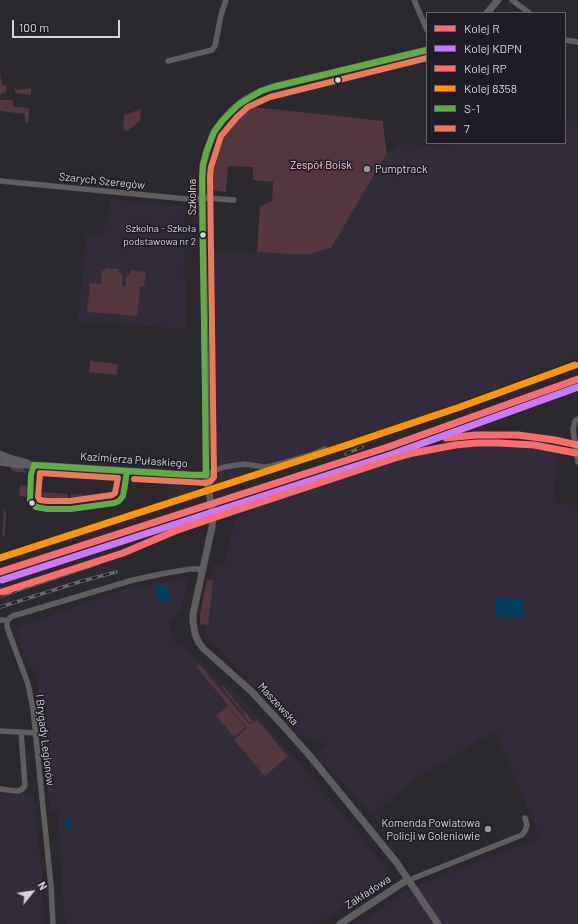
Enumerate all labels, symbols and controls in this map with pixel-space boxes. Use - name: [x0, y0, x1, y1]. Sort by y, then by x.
- scale bar: [14, 12, 122, 38]
- legend: [426, 12, 566, 144]
- text: 100 m: [19, 20, 49, 34]
- text: Kolej R: [464, 21, 500, 35]
- text: Kolej KDPN: [464, 41, 522, 55]
- text: Kolej RP: [464, 61, 507, 75]
- unlabelled marker: [333, 75, 343, 85]
- text: Kolej 8358: [464, 81, 517, 95]
- text: S-1: [464, 101, 480, 115]
- text: 7: [464, 121, 470, 135]
- park label: Zespół Boisk: [290, 158, 352, 172]
- place label: Pumptrack: [375, 162, 427, 176]
- marker: Pumptrack: [362, 164, 372, 174]
- street label: Szarych Szeregów: [58, 170, 146, 192]
- street label: Szkolna: [185, 179, 199, 215]
- place label: Szkolna - Szkoła podstawowa nr 2: [123, 223, 196, 246]
- marker: Szkolna - Szkoła podstawowa nr 2: [198, 230, 208, 240]
- street label: Kazimierza Pułaskiego: [80, 450, 188, 470]
- unlabelled marker: [27, 498, 37, 508]
- street label: Maszewska: [255, 680, 301, 728]
- street label: I Brygady Legionów: [33, 693, 57, 787]
- place label: Komenda Powiatowa Policji w Goleniowie: [381, 816, 480, 842]
- marker: Komenda Powiatowa Policji w Goleniowie: [483, 824, 493, 834]
- north arrow: [12, 872, 52, 912]
- street label: Zakładowa: [343, 872, 393, 912]
- text: N: [35, 879, 50, 892]

